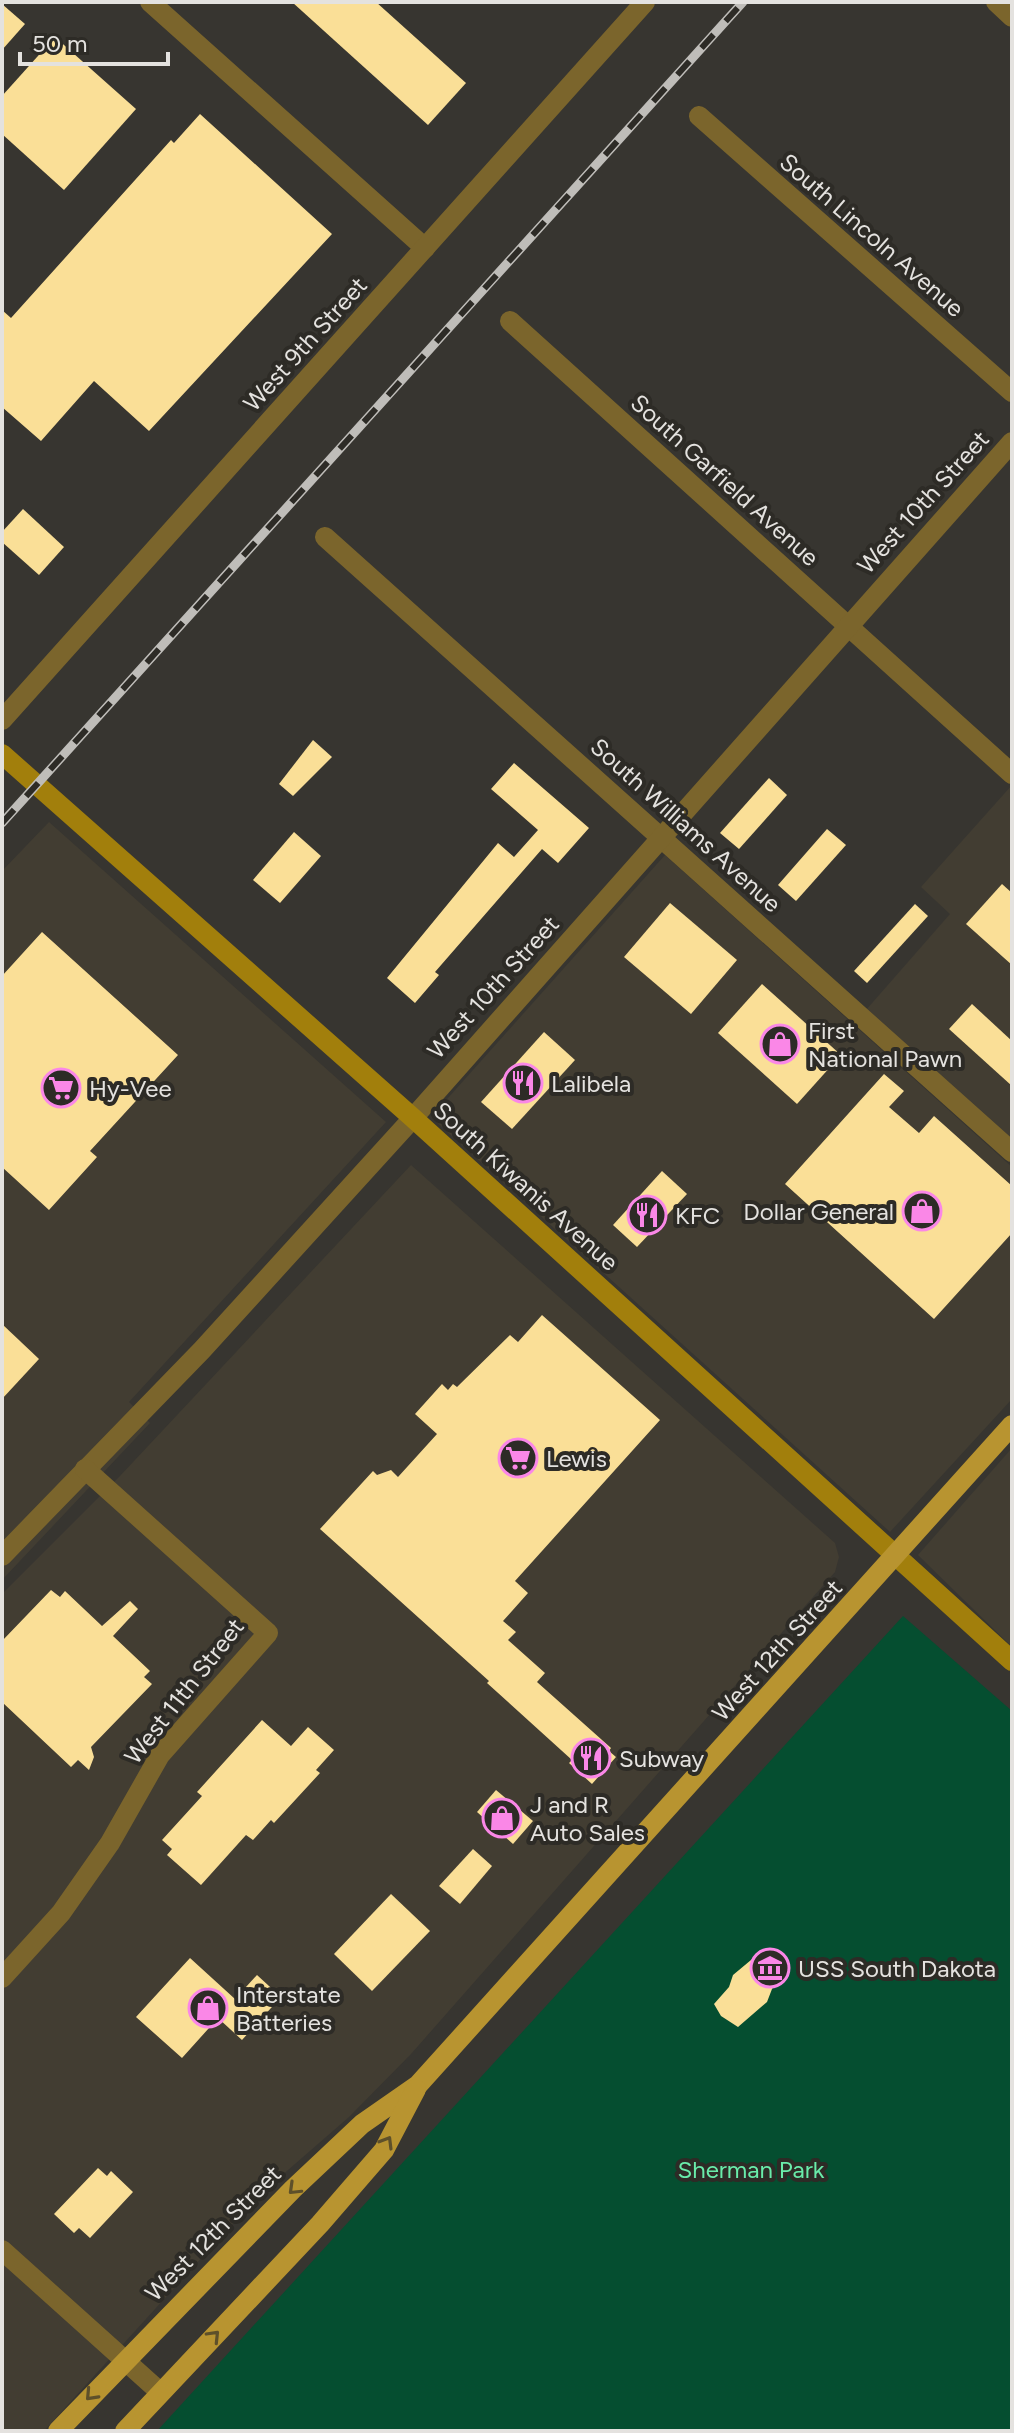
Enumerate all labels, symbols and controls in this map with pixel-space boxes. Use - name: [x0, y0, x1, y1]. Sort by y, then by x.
- scale bar: [20, 16, 168, 66]
- text: 50 m: [32, 29, 88, 58]
- street label: South Lincoln Avenue: [774, 147, 970, 323]
- street label: West 9th Street: [237, 271, 373, 417]
- street label: South Garfield Avenue: [625, 388, 825, 572]
- street label: West 10th Street: [851, 425, 995, 579]
- street label: South Williams Avenue: [585, 732, 787, 918]
- street label: West 10th Street: [421, 910, 565, 1064]
- place label: First National Pawn: [808, 1016, 962, 1073]
- shop icon: First National Pawn: [759, 1023, 801, 1065]
- restaurant icon: Lalibela: [502, 1062, 544, 1104]
- supermarket icon: Hy-Vee: [40, 1067, 82, 1109]
- place label: Lalibela: [551, 1069, 631, 1098]
- place label: Hy-Vee: [89, 1074, 172, 1103]
- street label: South Kiwanis Avenue: [428, 1095, 624, 1277]
- shop icon: Dollar General: [901, 1190, 943, 1232]
- restaurant icon: KFC: [626, 1194, 668, 1236]
- place label: Dollar General: [743, 1197, 894, 1226]
- place label: KFC: [675, 1201, 720, 1230]
- supermarket icon: Lewis: [497, 1437, 539, 1479]
- place label: Lewis: [546, 1444, 607, 1473]
- street label: West 12th Street: [706, 1573, 848, 1727]
- street label: West 11th Street: [118, 1612, 250, 1770]
- restaurant icon: Subway: [570, 1737, 612, 1779]
- place label: Subway: [619, 1744, 704, 1773]
- place label: J and R Auto Sales: [530, 1790, 645, 1847]
- shop icon: J and R Auto Sales: [481, 1797, 523, 1839]
- museum icon: USS South Dakota: [749, 1947, 791, 1989]
- place label: USS South Dakota: [798, 1954, 996, 1983]
- place label: Interstate Batteries: [236, 1980, 341, 2037]
- shop icon: Interstate Batteries: [187, 1987, 229, 2029]
- one-way arrow: [377, 2136, 393, 2151]
- park label: Sherman Park: [678, 2155, 825, 2184]
- street label: West 12th Street: [139, 2159, 287, 2307]
- one-way arrow: [289, 2179, 303, 2194]
- one-way arrow: [204, 2331, 219, 2345]
- one-way arrow: [87, 2386, 101, 2401]

